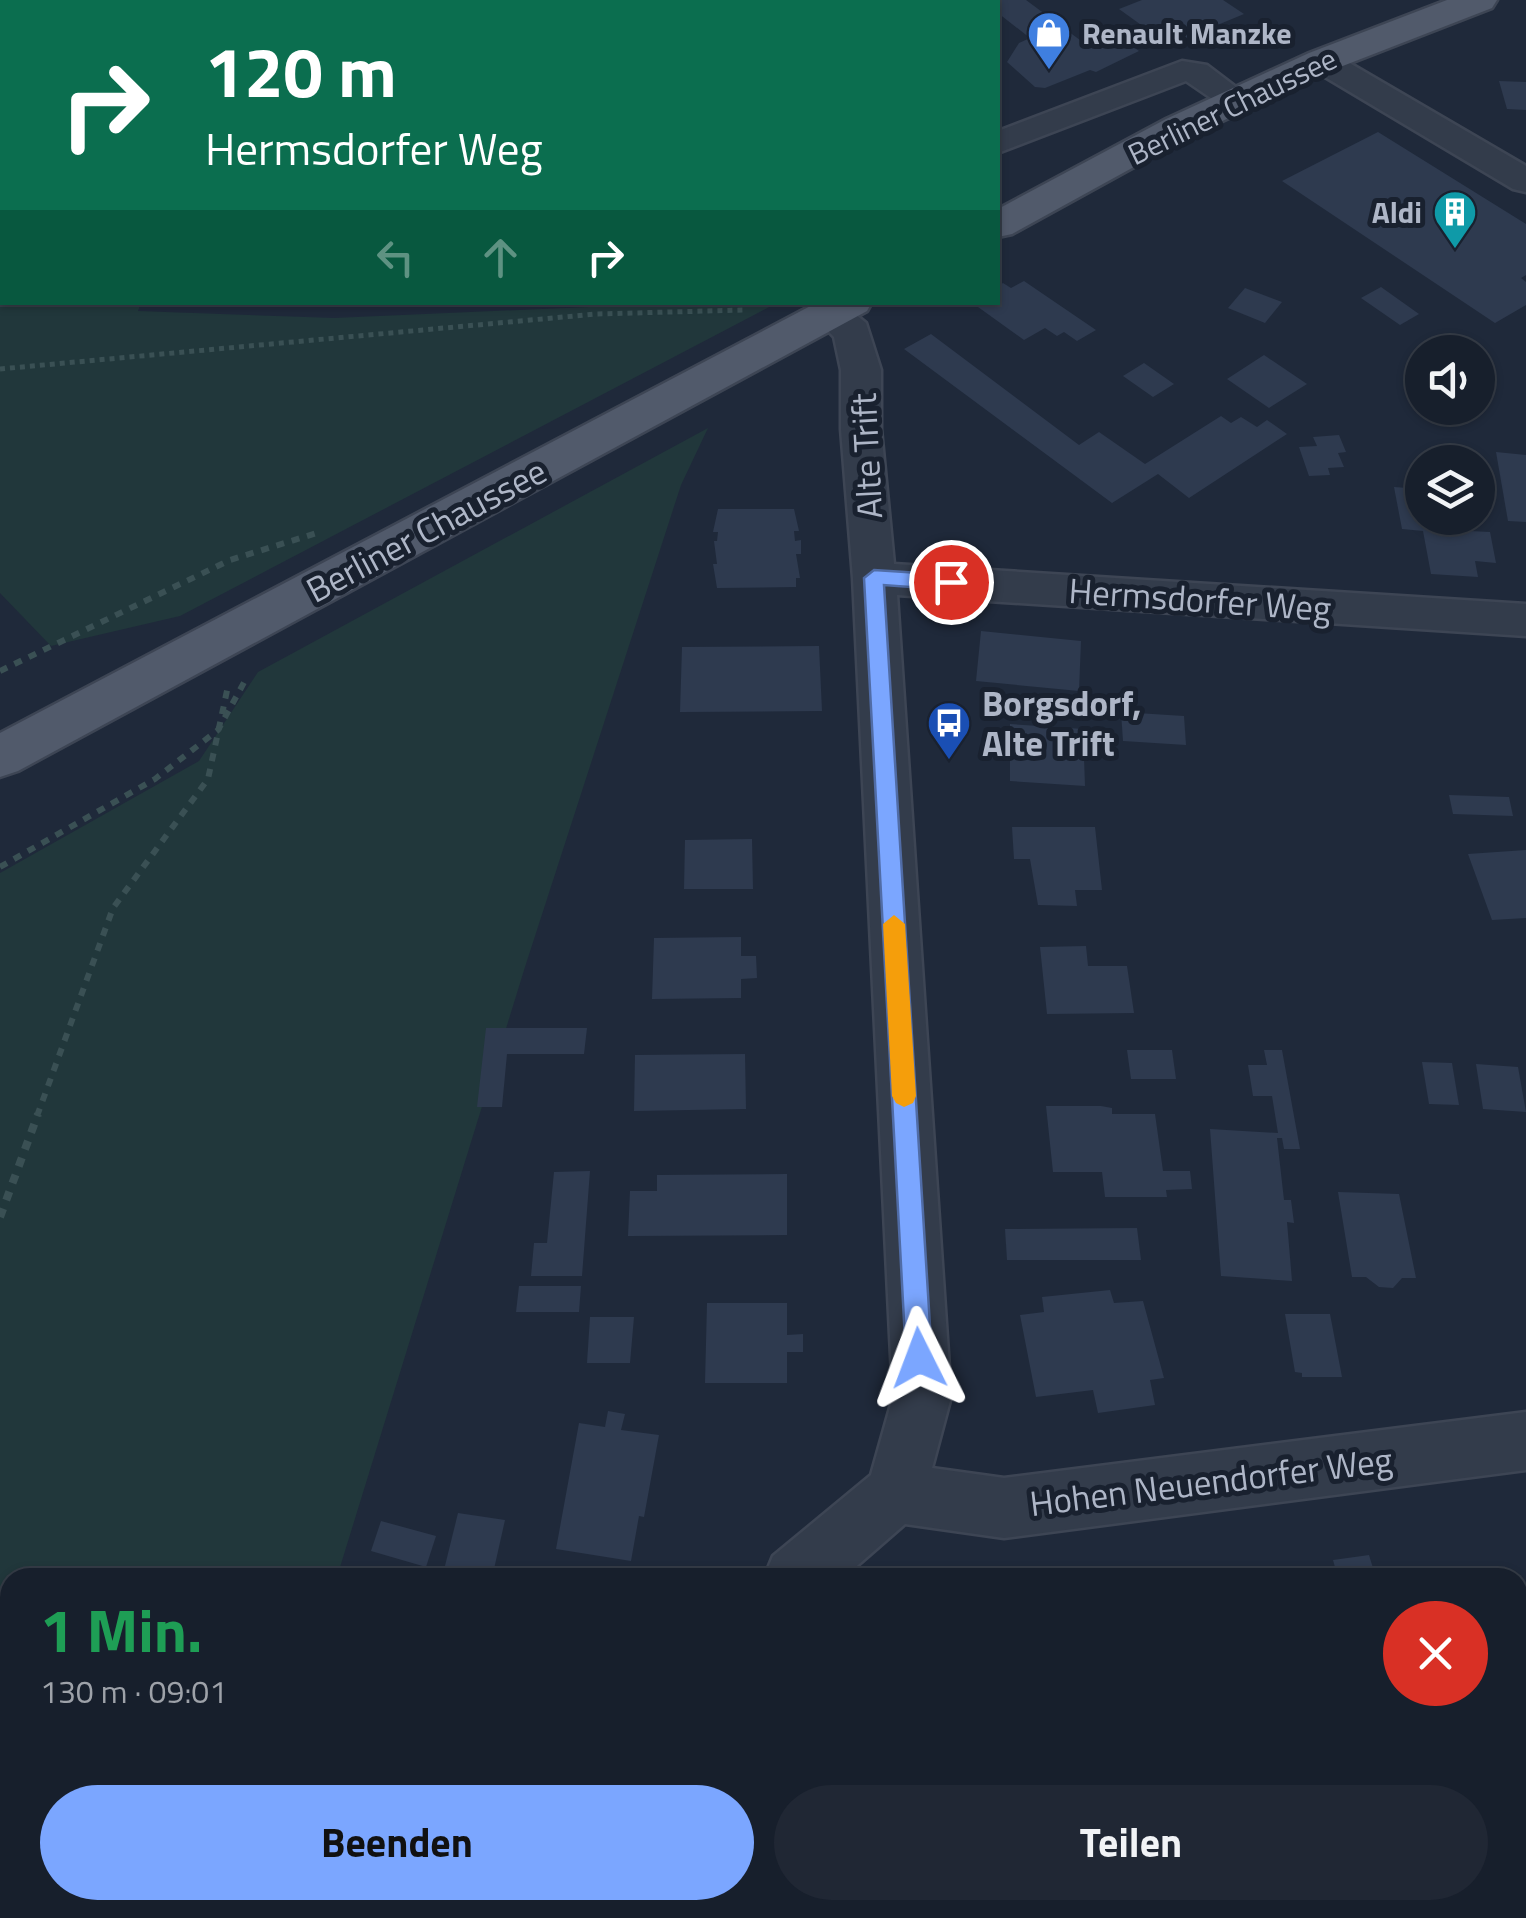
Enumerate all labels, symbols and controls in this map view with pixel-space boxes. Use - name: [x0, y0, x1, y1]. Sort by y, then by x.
- shop icon: Renault Manzke: [1026, 10, 1072, 71]
- place label: Renault Manzke: [1082, 10, 1292, 56]
- text: 120 m: [205, 18, 397, 124]
- street label: Berliner Chaussee: [1120, 35, 1344, 177]
- icon: right: [40, 40, 170, 170]
- text: Hermsdorfer Weg: [205, 114, 543, 182]
- place label: Aldi: [1372, 189, 1422, 235]
- building icon: Aldi: [1432, 189, 1478, 250]
- icon: left: [368, 230, 423, 285]
- icon: ahead: [473, 230, 528, 285]
- icon: right: [578, 230, 633, 285]
- map controls: [1405, 335, 1495, 535]
- button: sound: [1405, 335, 1495, 425]
- street label: Alte Trift: [836, 392, 896, 520]
- street label: Berliner Chaussee: [296, 444, 556, 616]
- button: layers: [1405, 445, 1495, 535]
- pin: [909, 540, 994, 625]
- icon: arrive: [924, 555, 979, 610]
- street label: Hermsdorfer Weg: [1067, 563, 1333, 635]
- place label: Borgsdorf, Alte Trift: [982, 676, 1142, 770]
- bus stop icon: Borgsdorf, Alte Trift: [926, 700, 972, 761]
- position arrow: [867, 1306, 971, 1410]
- street label: Hohen Neuendorfer Weg: [1027, 1432, 1395, 1530]
- text: 1 Min.: [40, 1584, 202, 1675]
- button: close: [1383, 1601, 1488, 1706]
- text: 130 m · 09:01: [40, 1667, 227, 1715]
- button: Beenden: [40, 1785, 754, 1900]
- button: Teilen: [774, 1785, 1488, 1900]

